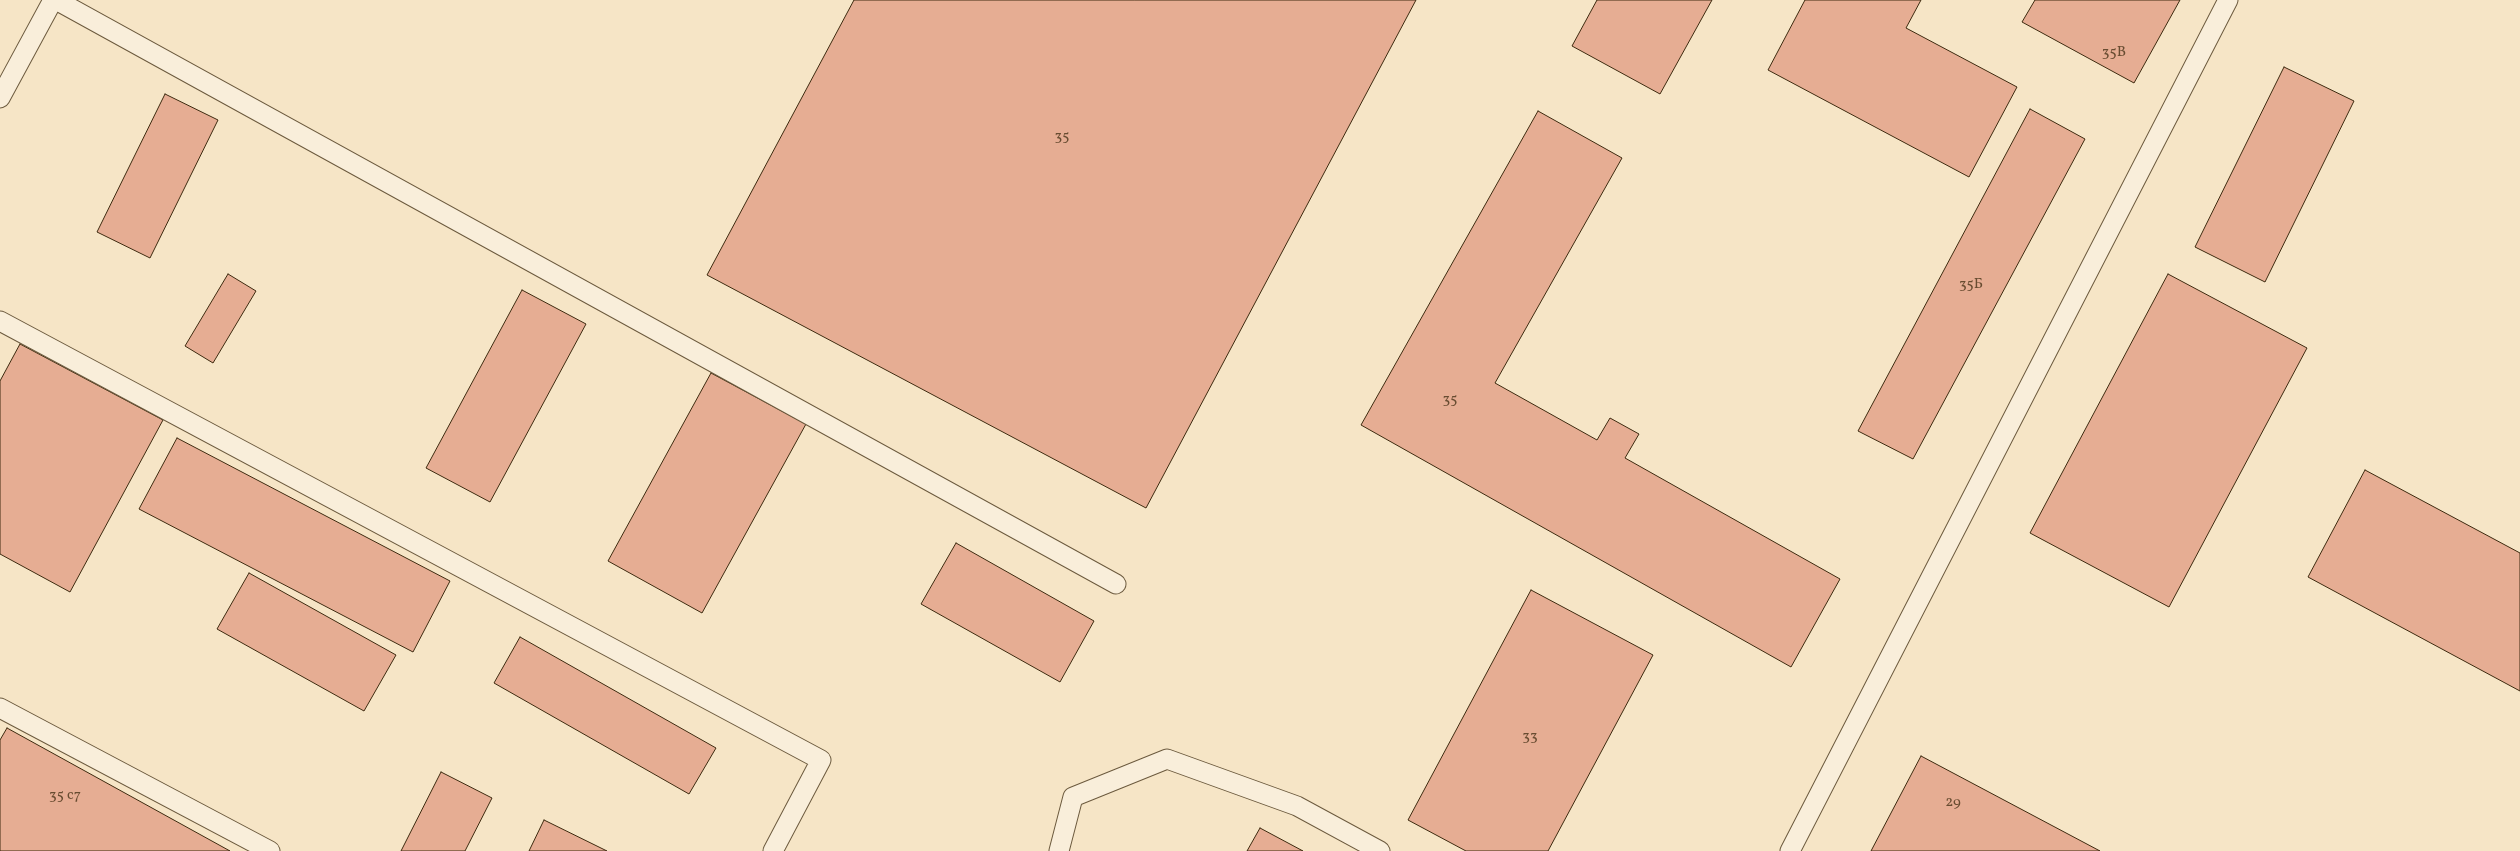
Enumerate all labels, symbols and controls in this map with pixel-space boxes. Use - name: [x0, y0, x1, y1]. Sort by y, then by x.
- house number: 35В: [2102, 44, 2126, 62]
- house number: 35: [1055, 128, 1069, 146]
- house number: 35Б: [1959, 276, 1983, 294]
- house number: 35: [1443, 391, 1457, 409]
- house number: 33: [1522, 728, 1538, 746]
- house number: 35 c7: [49, 787, 81, 805]
- house number: 29: [1945, 794, 1961, 812]

